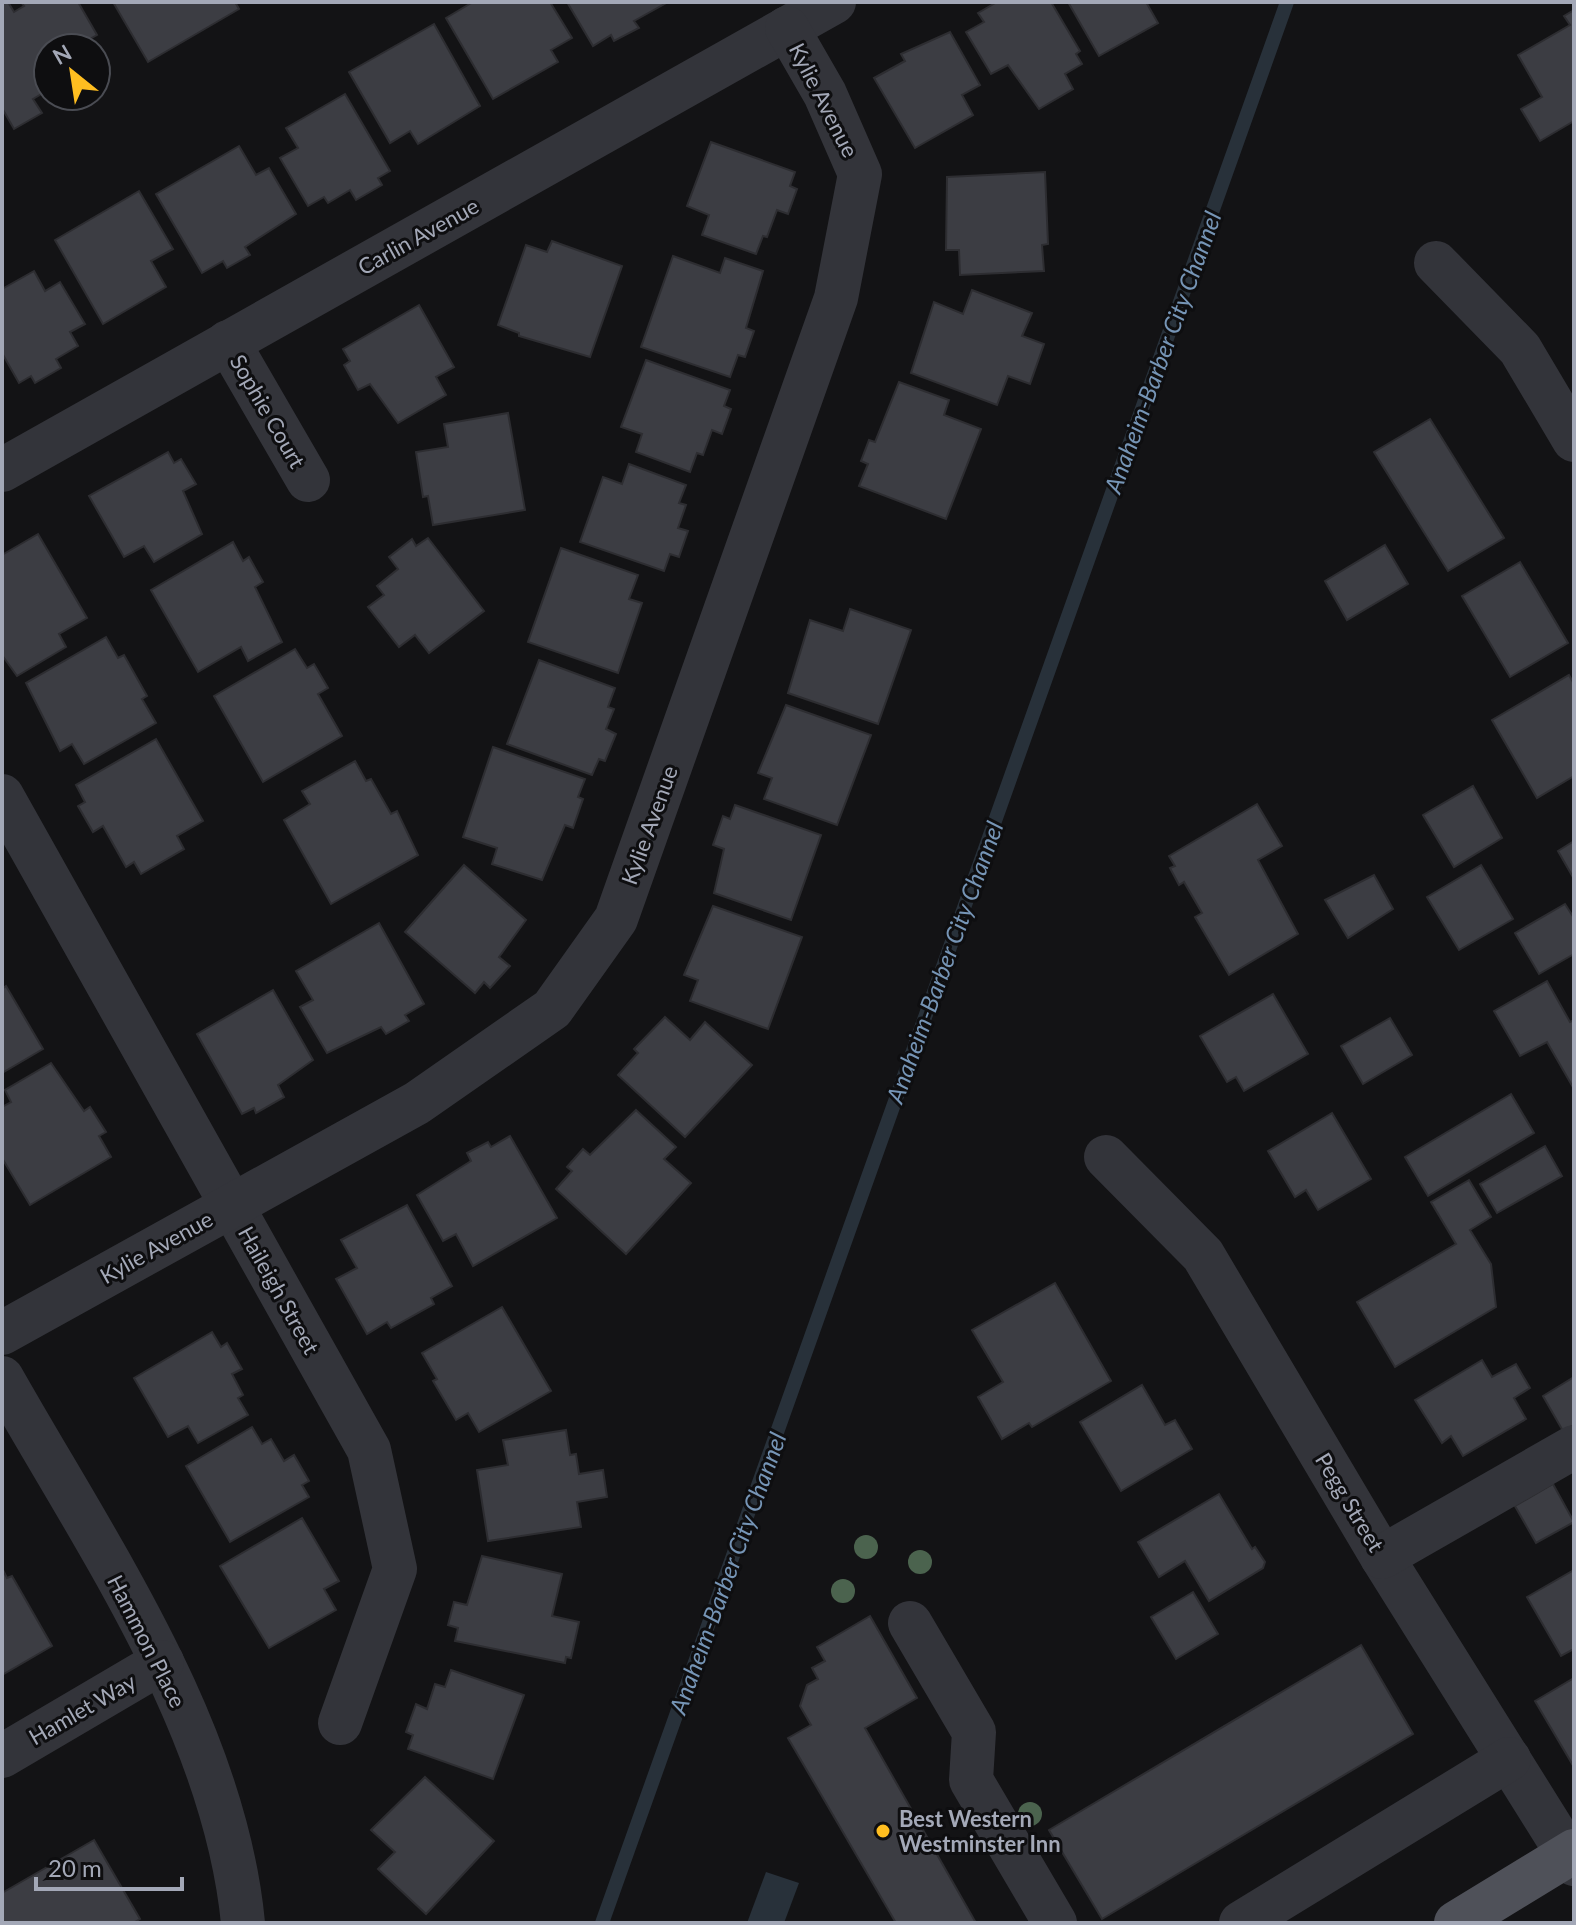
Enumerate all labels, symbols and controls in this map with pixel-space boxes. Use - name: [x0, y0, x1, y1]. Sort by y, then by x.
- north arrow: [32, 32, 112, 112]
- text: N: [48, 38, 76, 70]
- street label: Kylie Avenue: [784, 38, 864, 162]
- street label: Carlin Avenue: [353, 192, 483, 280]
- water label: Anaheim-Barber City Channel: [1097, 207, 1227, 498]
- street label: Sophie Court: [225, 349, 311, 473]
- street label: Kylie Avenue: [615, 762, 683, 888]
- water label: Anaheim-Barber City Channel: [879, 817, 1009, 1108]
- street label: Kylie Avenue: [95, 1205, 217, 1289]
- street label: Haileigh Street: [233, 1221, 325, 1359]
- water label: Anaheim-Barber City Channel: [662, 1428, 792, 1719]
- street label: Pegg Street: [1310, 1448, 1390, 1556]
- street label: Hammon Place: [102, 1570, 192, 1712]
- street label: Hamlet Way: [24, 1667, 141, 1750]
- place label: Best Western Westminster Inn: [899, 1805, 1061, 1857]
- marker: Best Western Westminster Inn: [874, 1822, 892, 1840]
- scale bar: [36, 1841, 182, 1891]
- text: 20 m: [48, 1853, 102, 1882]

